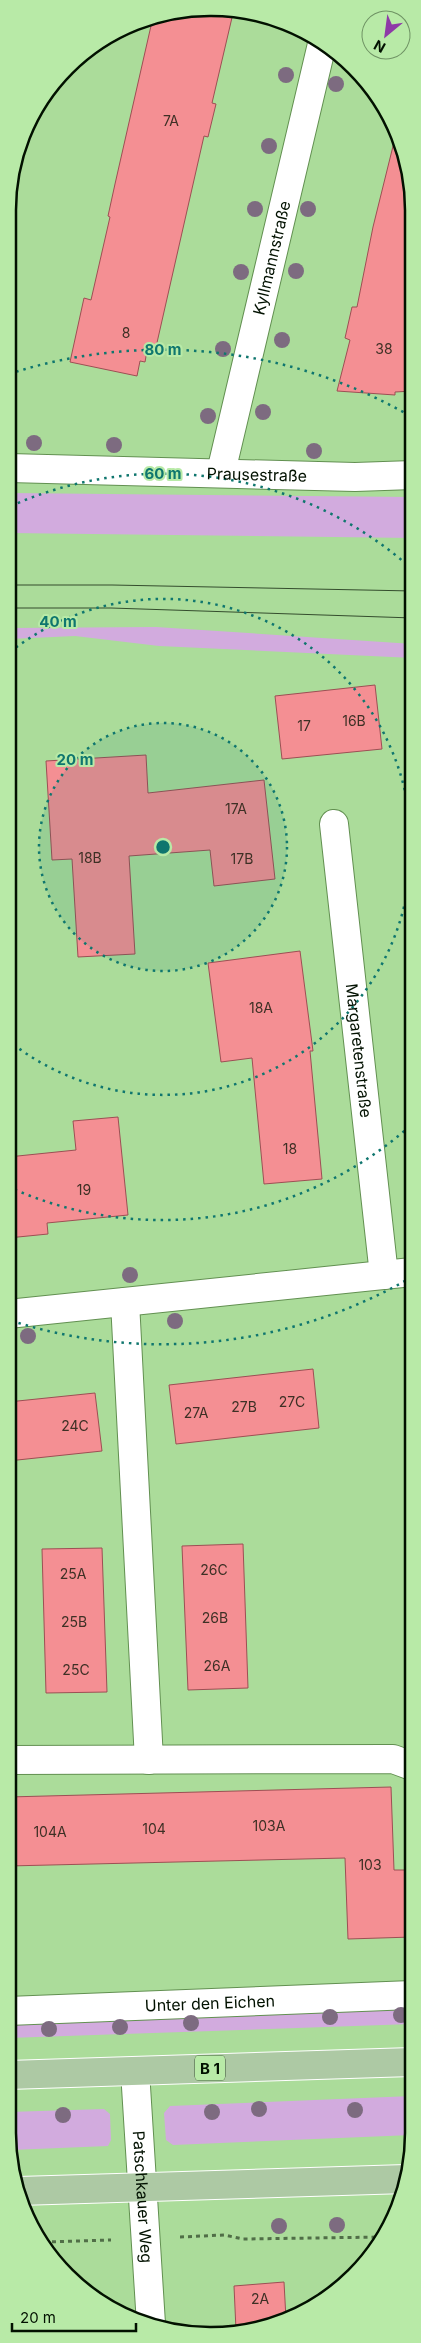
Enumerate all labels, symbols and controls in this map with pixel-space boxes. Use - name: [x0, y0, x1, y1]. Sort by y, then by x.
- north arrow: [361, 10, 411, 60]
- text: N: [371, 37, 388, 57]
- house number: 7A: [163, 112, 179, 129]
- street label: Kyllmannstraße: [248, 199, 295, 317]
- house number: 8: [122, 324, 130, 341]
- text: 80 m: [144, 340, 182, 359]
- house number: 38: [375, 340, 393, 357]
- street label: Prausestraße: [206, 463, 307, 486]
- text: 60 m: [144, 464, 182, 483]
- text: 40 m: [39, 612, 77, 631]
- house number: 16B: [342, 712, 366, 729]
- house number: 17: [297, 717, 311, 734]
- text: 20 m: [57, 750, 93, 769]
- house number: 17A: [225, 800, 247, 817]
- centre of rings: [154, 838, 172, 856]
- house number: 18B: [78, 849, 102, 866]
- house number: 17B: [231, 850, 253, 867]
- street label: Margaretenstraße: [342, 982, 376, 1119]
- house number: 18A: [249, 999, 273, 1016]
- house number: 18: [283, 1140, 297, 1157]
- house number: 19: [77, 1181, 91, 1198]
- house number: 27C: [279, 1393, 305, 1410]
- house number: 27B: [231, 1398, 257, 1415]
- house number: 27A: [184, 1404, 209, 1421]
- house number: 24C: [61, 1417, 89, 1434]
- house number: 26C: [200, 1561, 228, 1578]
- house number: 25A: [60, 1565, 87, 1582]
- house number: 26B: [202, 1609, 228, 1626]
- house number: 25B: [61, 1613, 87, 1630]
- house number: 26A: [204, 1657, 231, 1674]
- house number: 25C: [62, 1661, 90, 1678]
- house number: 103A: [253, 1817, 286, 1834]
- house number: 104: [142, 1820, 166, 1837]
- house number: 104A: [33, 1823, 67, 1840]
- house number: 103: [358, 1856, 382, 1873]
- street label: Unter den Eichen: [144, 1990, 275, 2016]
- road number: B 1: [195, 2056, 225, 2080]
- street label: Patschkauer Weg: [129, 2130, 157, 2264]
- house number: 2A: [251, 2290, 269, 2307]
- scale bar: [12, 2300, 136, 2332]
- text: 20 m: [20, 2308, 56, 2327]

